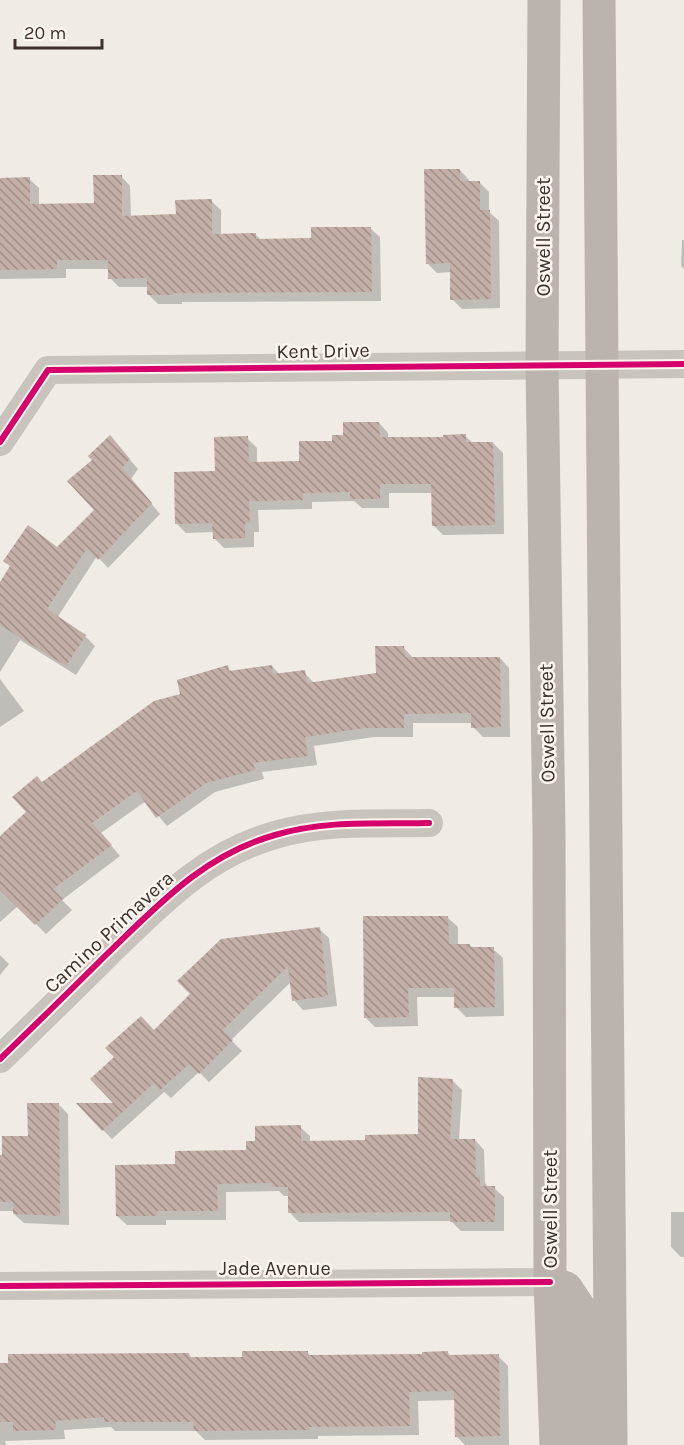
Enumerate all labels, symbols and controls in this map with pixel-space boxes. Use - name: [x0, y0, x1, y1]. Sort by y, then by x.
- scale bar: [15, 12, 102, 50]
- text: 20 m: [24, 22, 66, 44]
- street label: Oswell Street: [532, 177, 555, 297]
- street label: Kent Drive: [276, 339, 370, 363]
- street label: Oswell Street: [534, 663, 560, 783]
- street label: Camino Primavera: [40, 866, 178, 998]
- street label: Oswell Street: [539, 1149, 562, 1269]
- street label: Jade Avenue: [219, 1257, 331, 1280]

